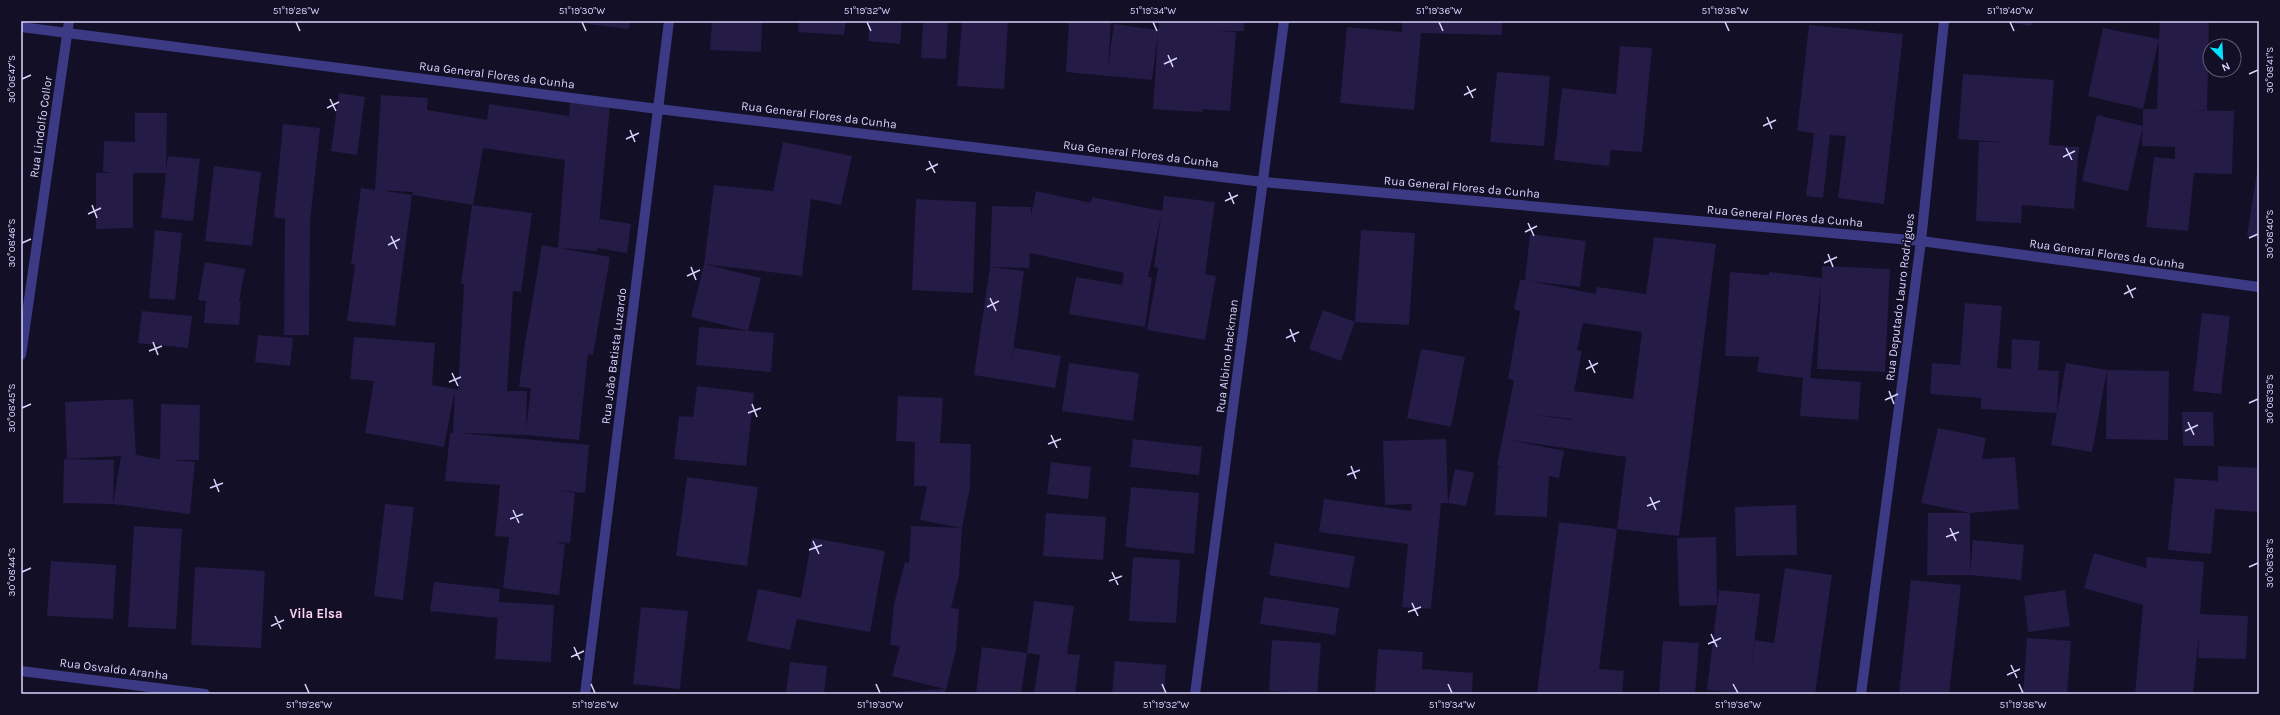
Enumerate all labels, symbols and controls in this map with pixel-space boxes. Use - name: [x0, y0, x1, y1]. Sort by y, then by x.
- text: 51°19'28"W: [273, 5, 319, 17]
- text: 51°19'30"W: [559, 5, 605, 17]
- text: 51°19'32"W: [844, 5, 890, 17]
- text: 51°19'34"W: [1130, 5, 1176, 17]
- text: 51°19'36"W: [1416, 5, 1462, 17]
- text: 51°19'38"W: [1702, 5, 1748, 17]
- text: 51°19'40"W: [1987, 5, 2033, 17]
- north arrow: [2202, 38, 2242, 78]
- text: 30°08'41"S: [2264, 47, 2276, 93]
- text: 30°08'47"S: [6, 55, 18, 103]
- street label: Rua General Flores da Cunha: [418, 59, 576, 91]
- text: N: [2220, 59, 2232, 74]
- street label: Rua Lindolfo Collor: [27, 75, 55, 179]
- street label: Rua General Flores da Cunha: [740, 99, 898, 131]
- street label: Rua General Flores da Cunha: [1062, 138, 1220, 170]
- street label: Rua General Flores da Cunha: [1383, 173, 1541, 201]
- street label: Rua General Flores da Cunha: [1706, 202, 1864, 230]
- text: 30°08'40"S: [2264, 209, 2276, 259]
- street label: Rua Deputado Lauro Rodrigues: [1883, 212, 1917, 382]
- text: 30°08'46"S: [6, 218, 18, 268]
- street label: Rua General Flores da Cunha: [2028, 236, 2186, 272]
- street label: Rua João Batista Luzardo: [599, 287, 629, 425]
- street label: Rua Albino Hackman: [1213, 298, 1241, 414]
- text: 30°08'39"S: [2264, 374, 2276, 424]
- text: 30°08'45"S: [6, 383, 18, 433]
- text: 30°08'38"S: [2264, 538, 2276, 588]
- text: 30°08'44"S: [6, 548, 18, 596]
- district label: Vila Elsa: [290, 606, 343, 621]
- street label: Rua Osvaldo Aranha: [59, 655, 169, 683]
- text: 51°19'26"W: [286, 699, 332, 711]
- text: 51°19'28"W: [572, 699, 618, 711]
- text: 51°19'30"W: [857, 699, 903, 711]
- text: 51°19'32"W: [1143, 699, 1189, 711]
- text: 51°19'34"W: [1429, 699, 1475, 711]
- text: 51°19'36"W: [1715, 699, 1761, 711]
- text: 51°19'38"W: [2000, 699, 2046, 711]

